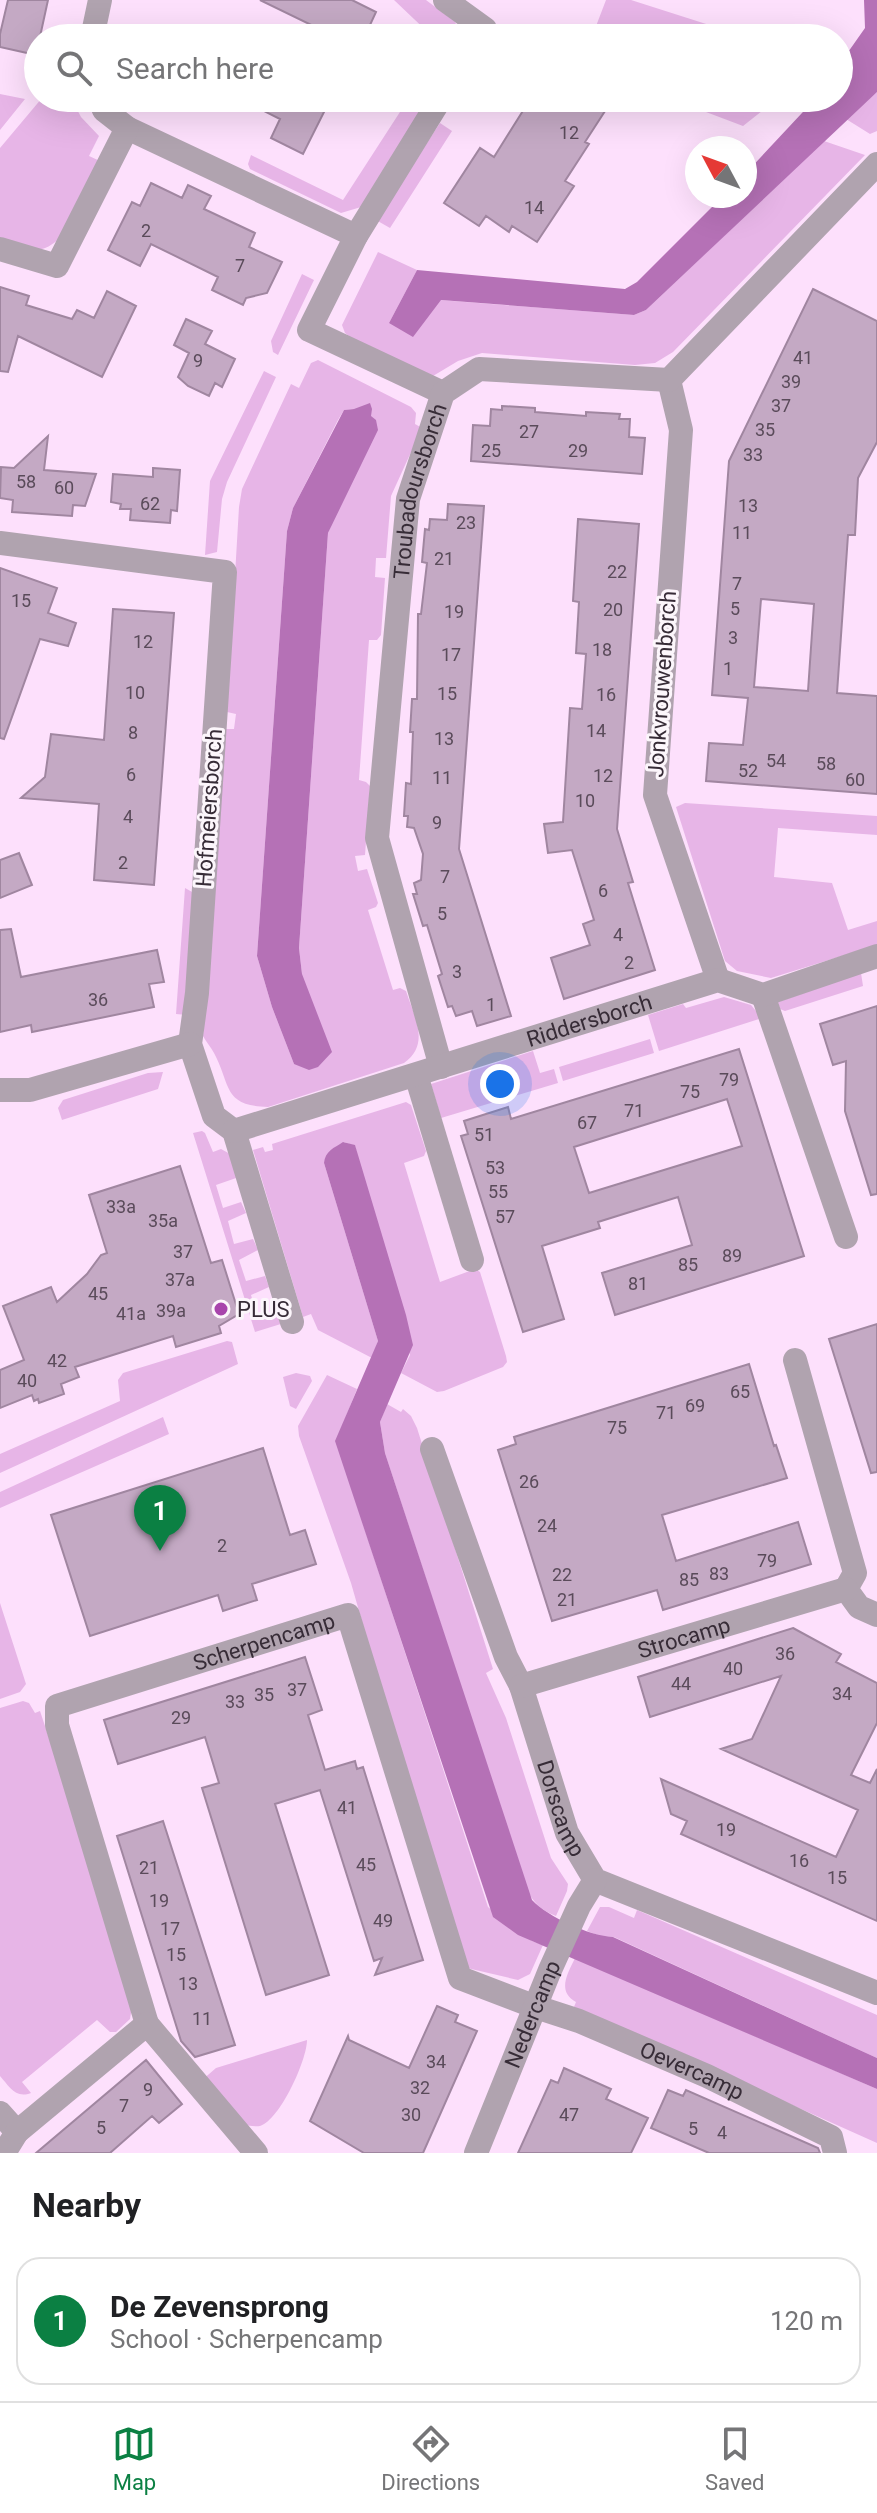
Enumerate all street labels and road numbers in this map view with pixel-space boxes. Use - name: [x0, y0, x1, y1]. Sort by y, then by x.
- street label: Troubadoursborch: [388, 400, 451, 580]
- street label: Jonkvrouwenborch: [643, 590, 681, 778]
- street label: Hofmeiersborch: [191, 728, 227, 888]
- street label: Riddersborch: [523, 989, 655, 1052]
- street label: Scherpencamp: [190, 1607, 338, 1675]
- street label: Strocamp: [635, 1612, 733, 1663]
- street label: Dorscamp: [532, 1757, 591, 1861]
- street label: Nedercamp: [499, 1956, 565, 2071]
- street label: Oevercamp: [636, 2036, 748, 2105]

